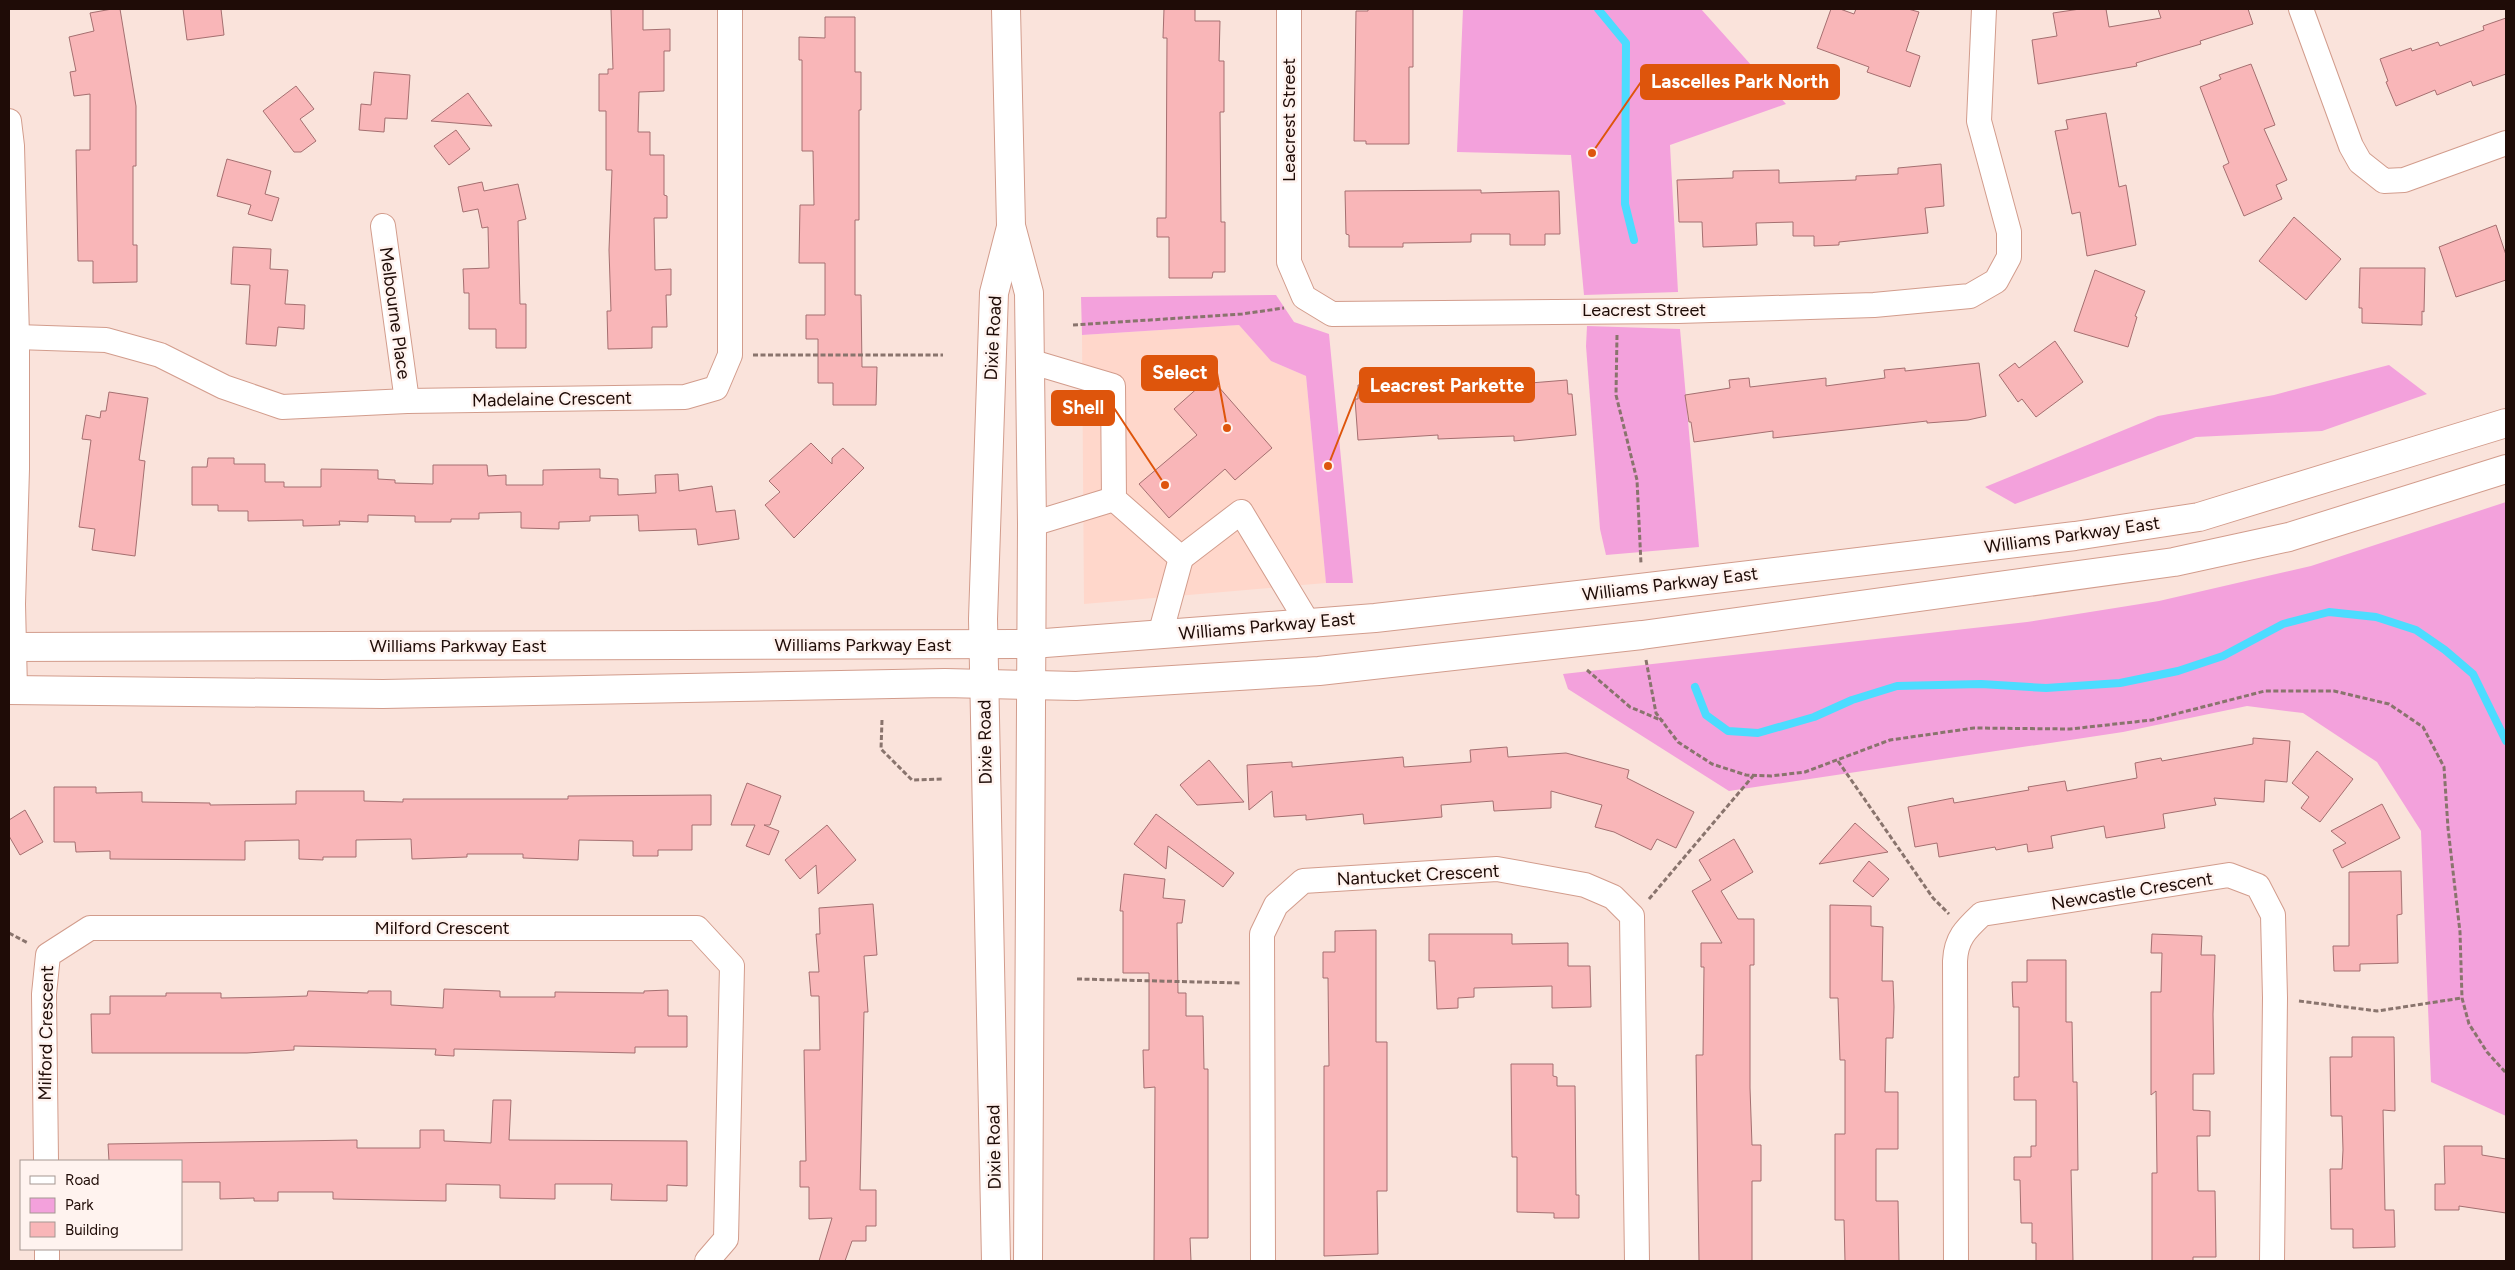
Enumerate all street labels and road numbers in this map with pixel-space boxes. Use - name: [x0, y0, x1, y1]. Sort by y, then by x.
- street label: Leacrest Street: [1278, 58, 1300, 182]
- street label: Melbourne Place: [375, 245, 415, 381]
- street label: Dixie Road: [980, 295, 1006, 381]
- street label: Leacrest Street: [1582, 299, 1706, 321]
- street label: Madelaine Crescent: [472, 387, 632, 411]
- street label: Williams Parkway East: [1983, 512, 2161, 558]
- street label: Williams Parkway East: [1581, 562, 1759, 606]
- street label: Williams Parkway East: [1178, 607, 1356, 645]
- street label: Williams Parkway East: [774, 634, 952, 656]
- street label: Williams Parkway East: [369, 635, 547, 657]
- street label: Dixie Road: [973, 699, 997, 785]
- street label: Nantucket Crescent: [1336, 860, 1500, 890]
- street label: Newcastle Crescent: [2050, 867, 2215, 915]
- street label: Milford Crescent: [374, 917, 510, 939]
- street label: Milford Crescent: [34, 965, 58, 1101]
- street label: Dixie Road: [982, 1104, 1006, 1190]

